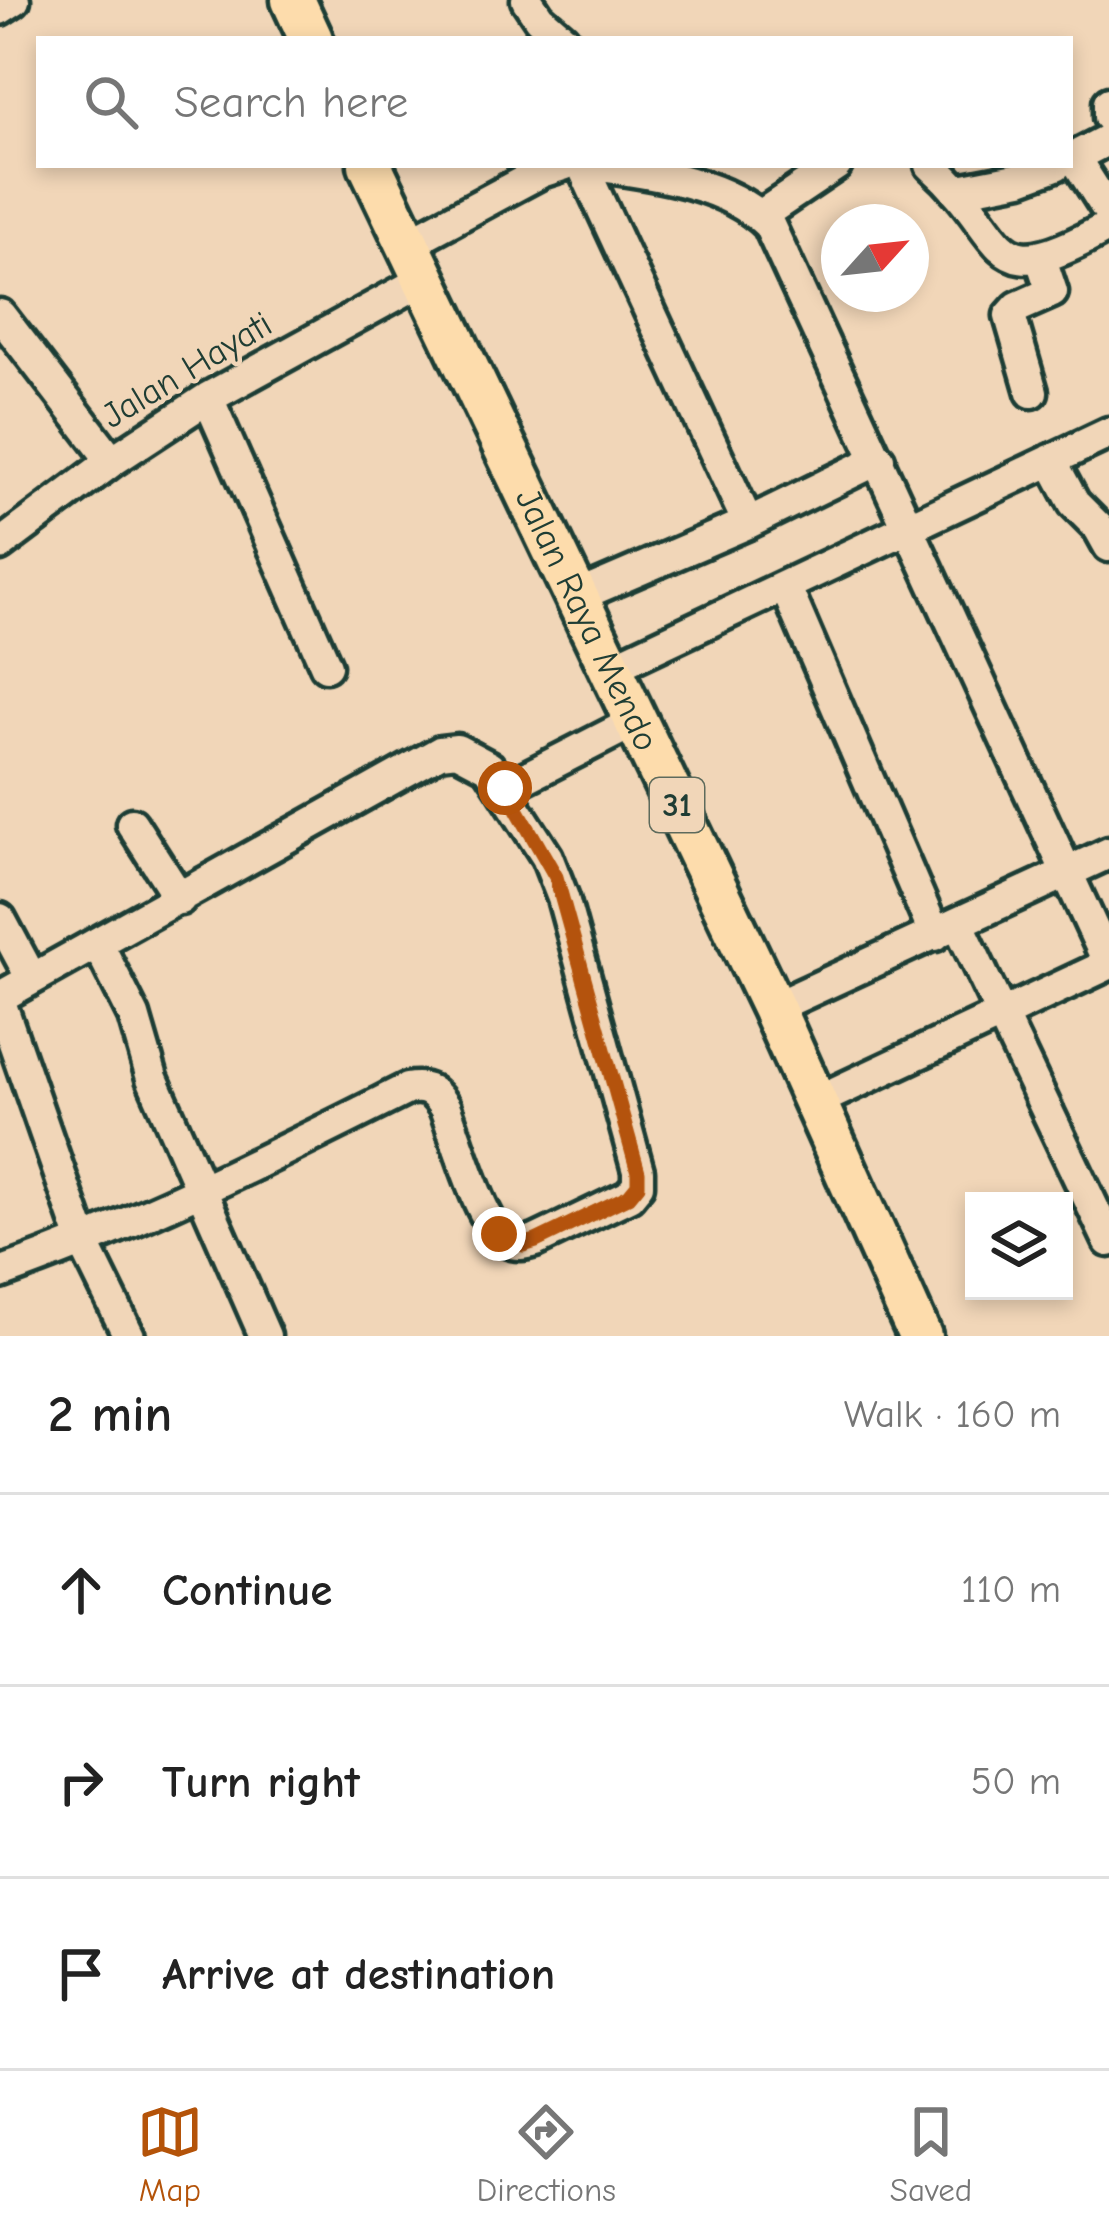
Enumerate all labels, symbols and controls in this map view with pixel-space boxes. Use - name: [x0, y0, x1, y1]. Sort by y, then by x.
- search box: [36, 36, 1073, 168]
- icon: search: [78, 69, 144, 135]
- text: Search here: [174, 76, 408, 128]
- north arrow: [821, 204, 929, 312]
- street label: Jalan Hayati: [95, 303, 279, 437]
- street label: Jalan Raya Mendo: [507, 482, 667, 757]
- route start: [478, 761, 532, 815]
- road number: 31: [650, 778, 704, 832]
- map controls: [965, 1192, 1073, 1300]
- button: layers: [965, 1192, 1073, 1300]
- route end: [472, 1207, 526, 1261]
- text: 2 min: [48, 1385, 172, 1444]
- text: Walk · 160 m: [844, 1392, 1061, 1437]
- icon: ahead: [48, 1557, 114, 1623]
- text: Continue: [162, 1564, 332, 1616]
- text: 110 m: [961, 1567, 1061, 1612]
- icon: right: [48, 1749, 114, 1815]
- text: Turn right: [162, 1756, 360, 1808]
- text: 50 m: [971, 1759, 1061, 1804]
- icon: arrive: [48, 1941, 114, 2007]
- text: Arrive at destination: [162, 1948, 555, 2000]
- tab: Map: [137, 2099, 203, 2209]
- tab: Directions: [477, 2099, 616, 2209]
- tab: Saved: [890, 2099, 972, 2209]

